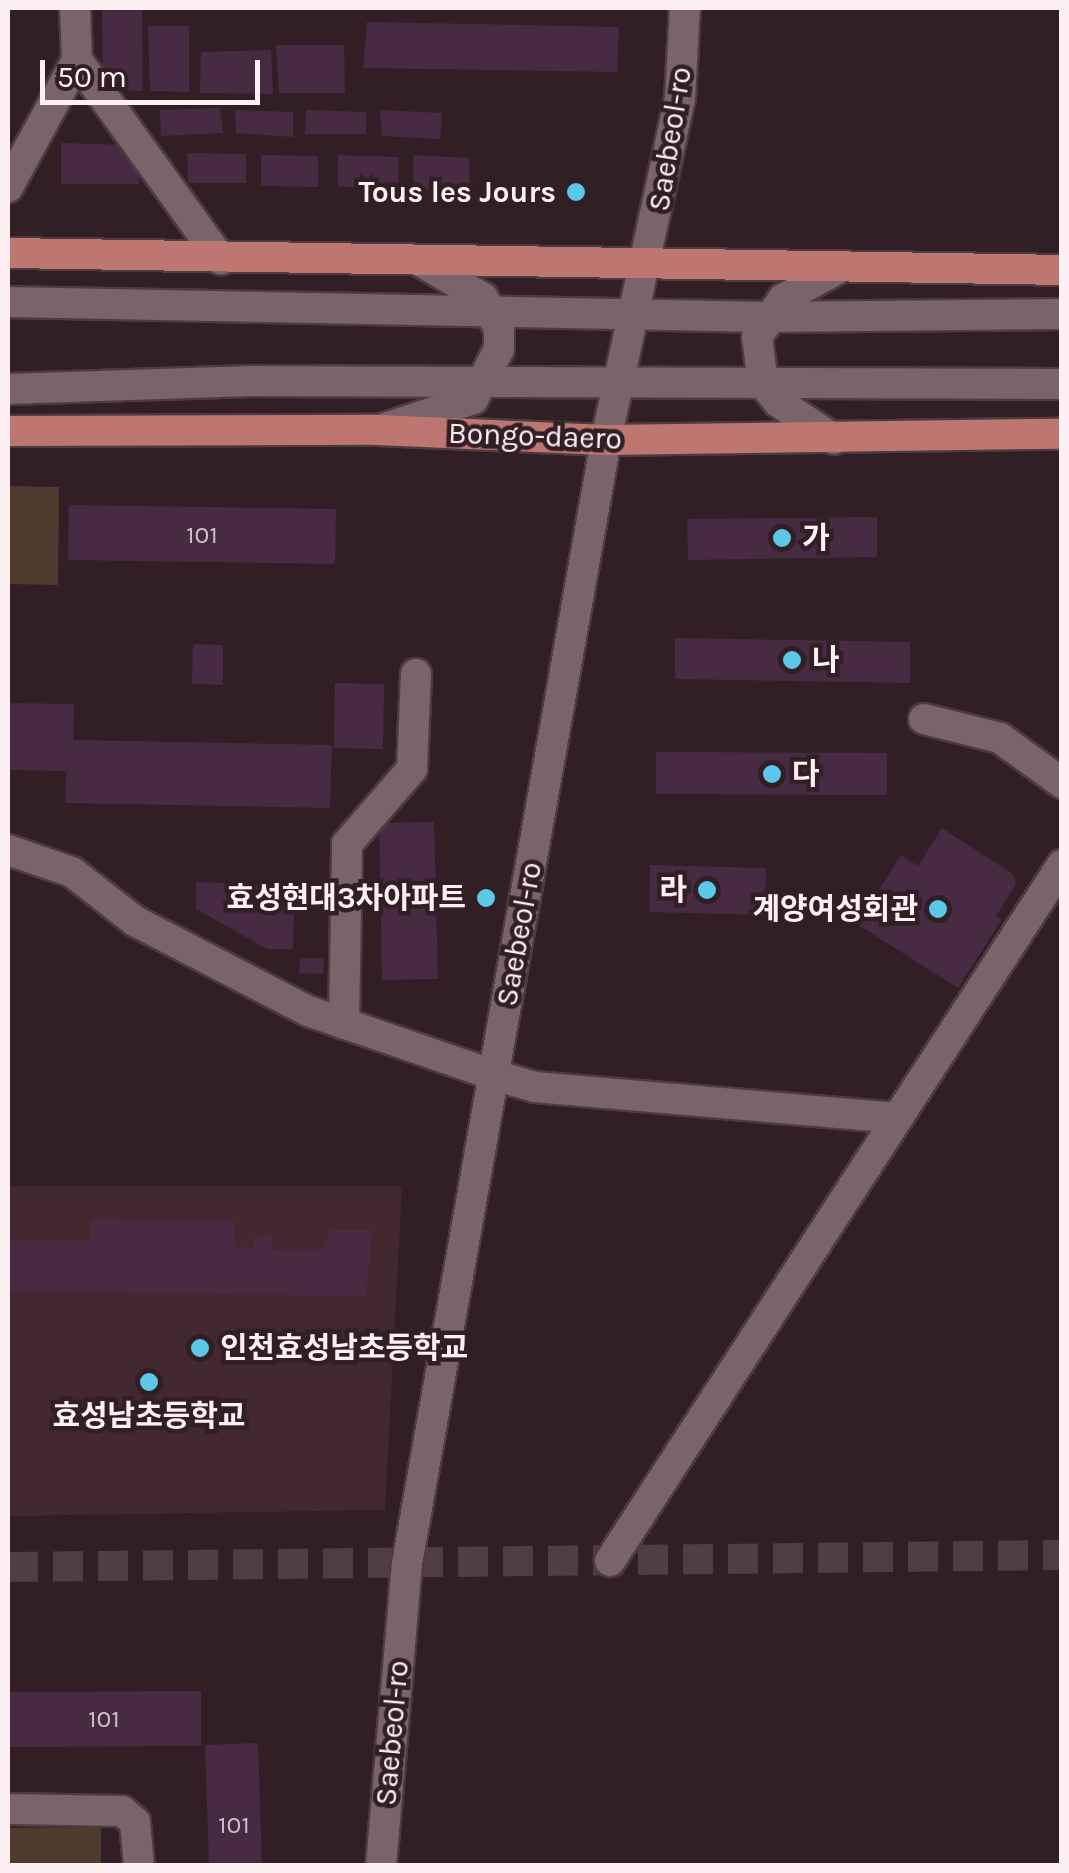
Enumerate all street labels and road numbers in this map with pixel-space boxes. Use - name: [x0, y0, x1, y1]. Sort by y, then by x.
- street label: Saebeol-ro: [641, 64, 699, 214]
- street label: Bongo-daero: [447, 415, 623, 457]
- street label: Saebeol-ro: [489, 859, 549, 1009]
- street label: Saebeol-ro: [368, 1659, 416, 1807]

